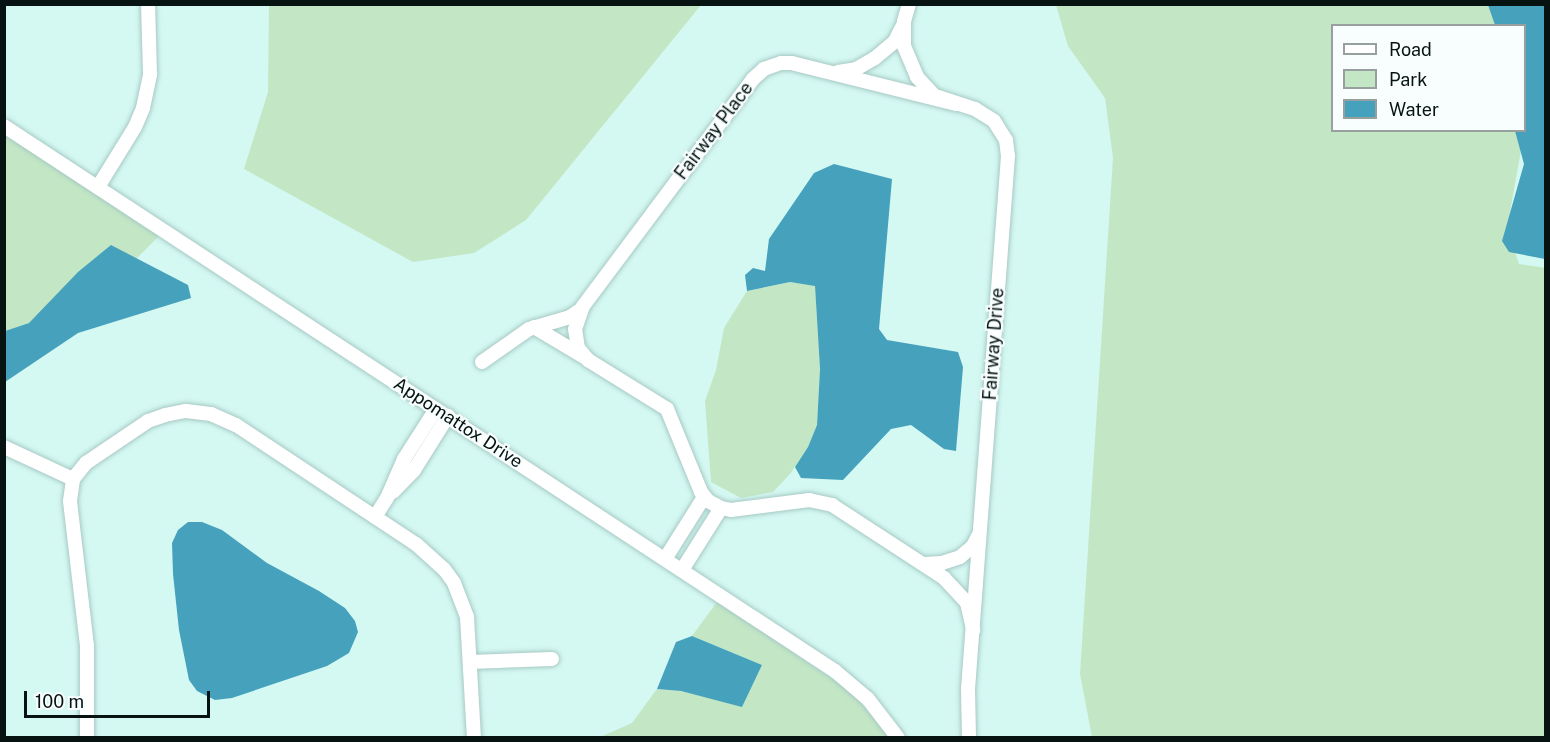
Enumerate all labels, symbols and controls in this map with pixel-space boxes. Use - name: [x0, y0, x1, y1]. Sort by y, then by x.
- legend: [1331, 24, 1526, 132]
- text: Road: [1389, 39, 1432, 60]
- text: Park: [1389, 69, 1427, 90]
- street label: Fairway Place: [670, 78, 758, 184]
- text: Water: [1389, 99, 1439, 120]
- street label: Fairway Drive: [979, 287, 1009, 401]
- street label: Appomattox Drive: [389, 373, 527, 473]
- scale bar: [27, 679, 213, 717]
- text: 100 m: [35, 691, 84, 712]

